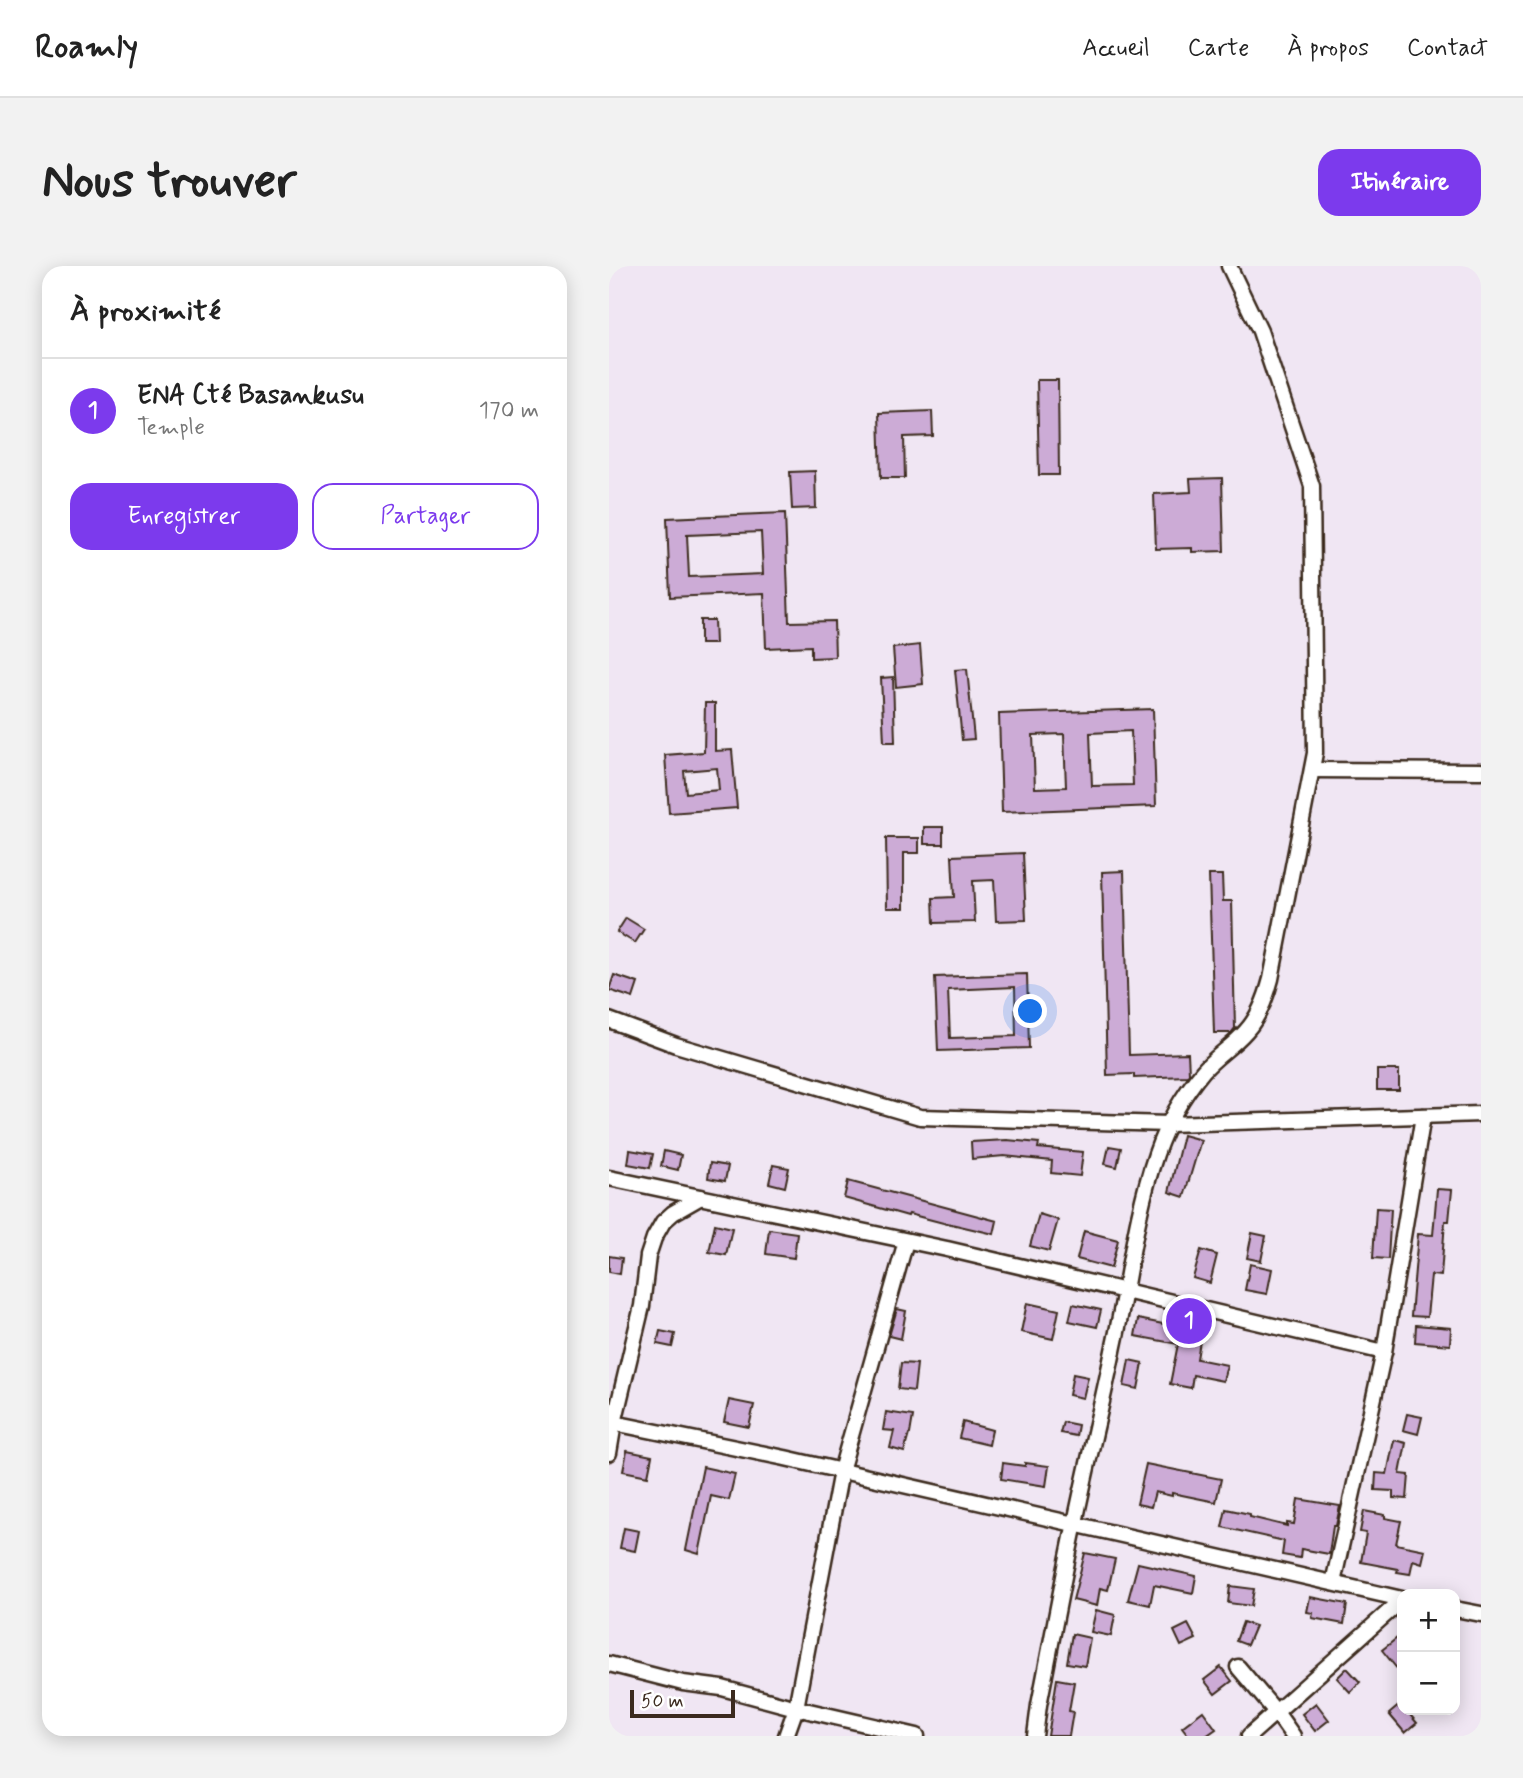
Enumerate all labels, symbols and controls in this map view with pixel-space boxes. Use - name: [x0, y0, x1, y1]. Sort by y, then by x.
- text: Roamly: [35, 26, 138, 70]
- text: Accueil: [1082, 33, 1150, 64]
- text: Carte: [1188, 33, 1249, 64]
- text: À propos: [1287, 33, 1369, 64]
- text: Contact: [1407, 33, 1488, 64]
- button: Itinéraire: [1318, 149, 1481, 216]
- text: Nous trouver: [42, 150, 297, 215]
- text: À proximité: [70, 292, 221, 331]
- text: ENA Cté Basankusu: [137, 379, 364, 413]
- text: 1: [88, 396, 98, 426]
- text: 170 m: [479, 396, 539, 426]
- text: Temple: [137, 413, 205, 443]
- button: Enregistrer: [70, 483, 298, 550]
- button: Partager: [312, 483, 539, 550]
- your location: [1013, 994, 1047, 1028]
- pin: 1: [1166, 1295, 1212, 1347]
- map controls: [1397, 1589, 1460, 1715]
- button: +: [1397, 1589, 1460, 1652]
- button: −: [1397, 1652, 1460, 1715]
- scale bar: [630, 1687, 735, 1719]
- text: 50 m: [641, 1689, 684, 1714]

